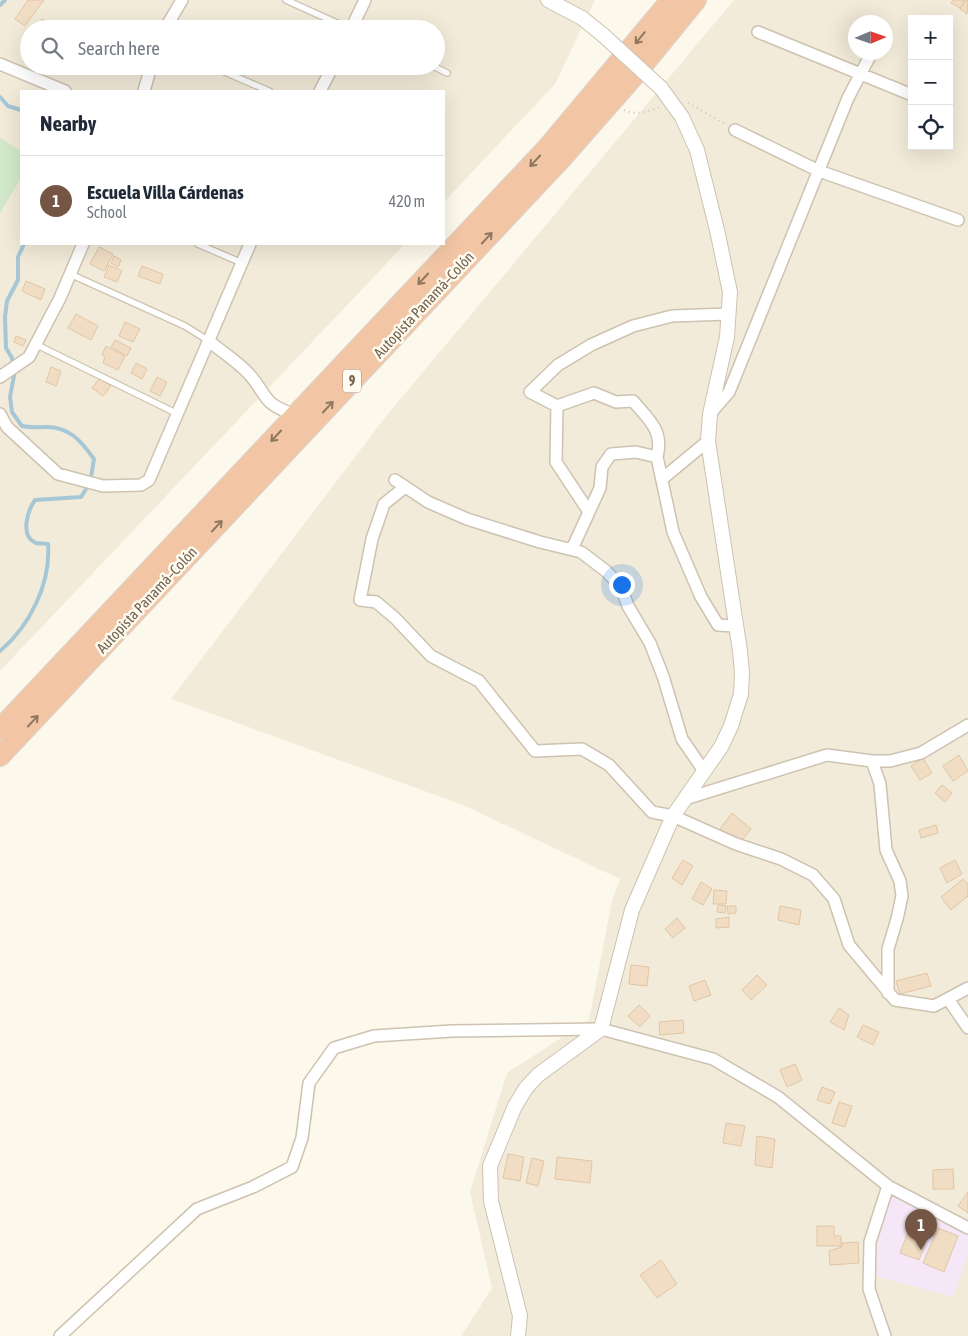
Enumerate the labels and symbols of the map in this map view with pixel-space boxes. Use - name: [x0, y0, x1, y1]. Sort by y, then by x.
- north arrow: [848, 15, 893, 60]
- one-way arrow: [635, 31, 646, 44]
- one-way arrow: [529, 155, 541, 167]
- one-way arrow: [481, 231, 493, 244]
- street label: Autopista Panamá–Colón: [370, 248, 477, 361]
- one-way arrow: [417, 273, 429, 286]
- road number: 9: [343, 370, 361, 392]
- one-way arrow: [322, 401, 334, 414]
- one-way arrow: [270, 429, 282, 442]
- one-way arrow: [211, 519, 223, 532]
- street label: Autopista Panamá–Colón: [93, 543, 200, 656]
- your location: [609, 572, 635, 598]
- one-way arrow: [27, 714, 39, 727]
- pin: 1: [905, 1209, 937, 1250]

